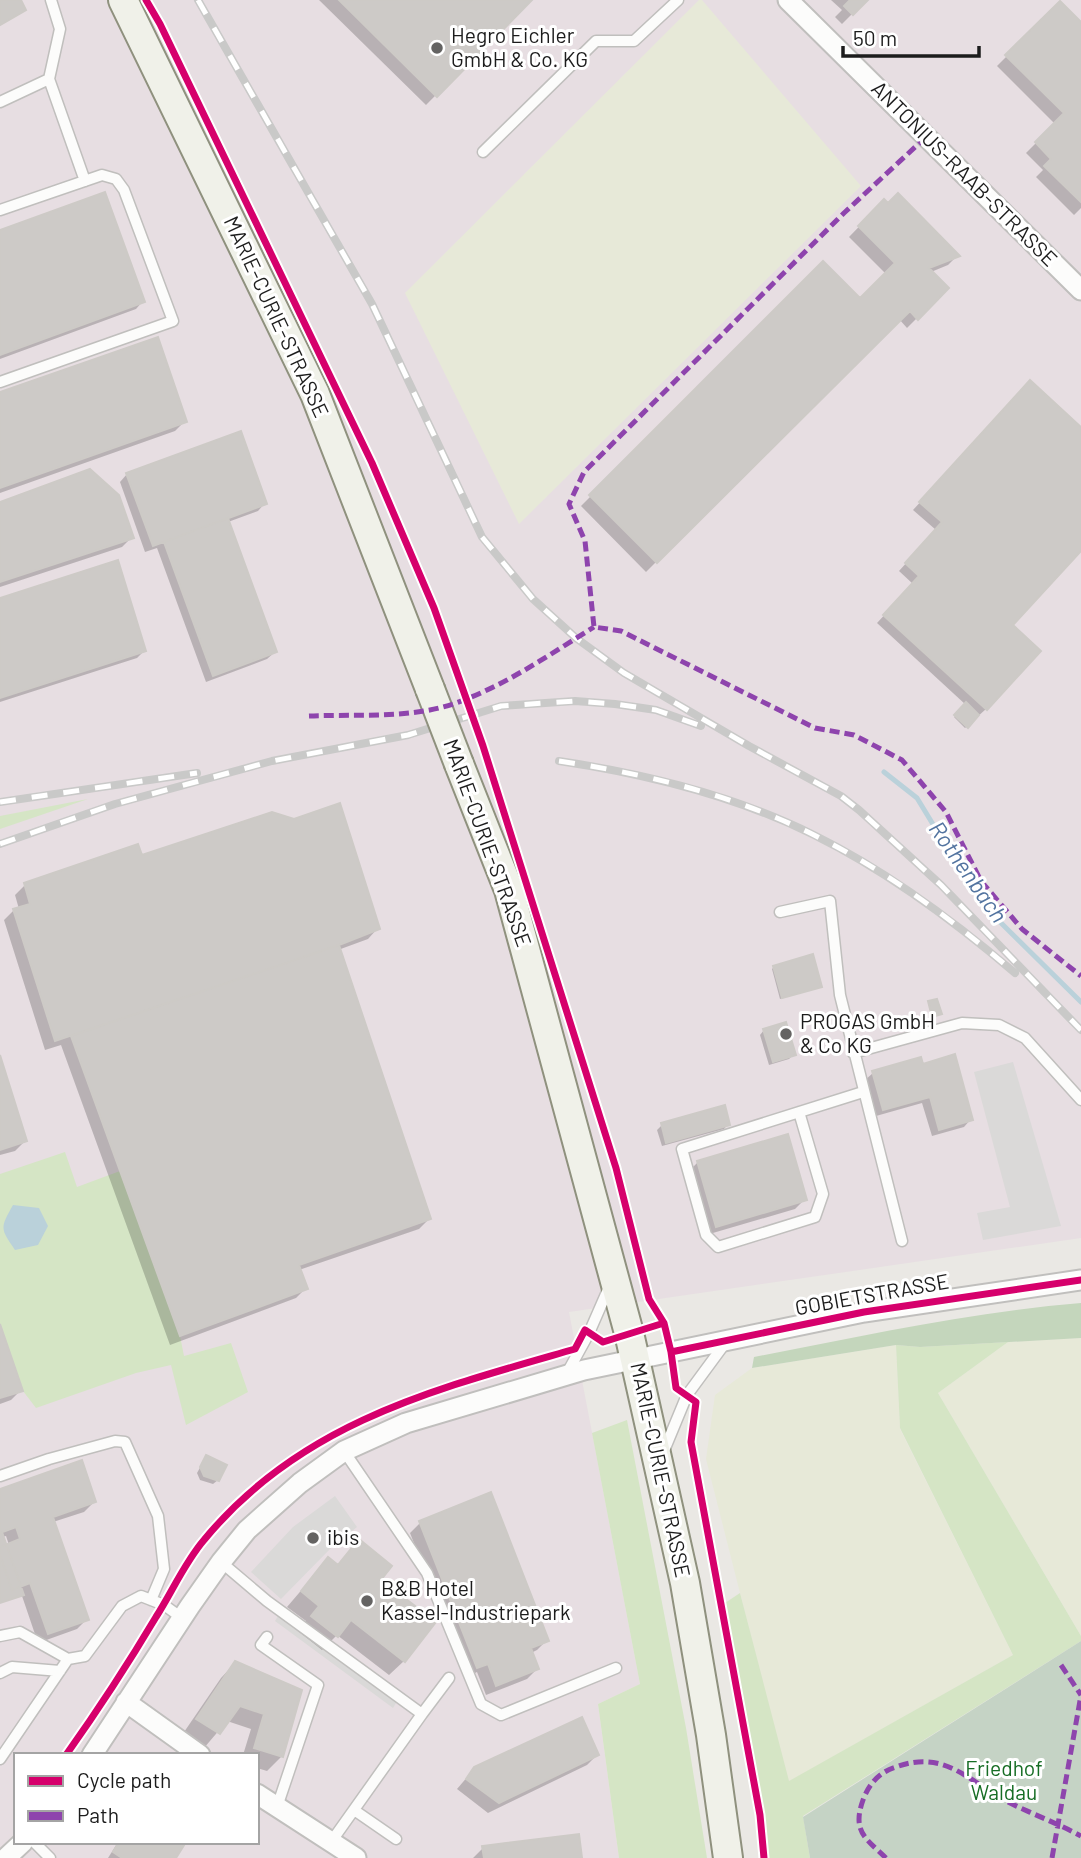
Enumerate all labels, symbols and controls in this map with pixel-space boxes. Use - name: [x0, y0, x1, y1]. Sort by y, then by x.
- scale bar: [843, 14, 979, 58]
- place label: Hegro Eichler GmbH & Co. KG: [451, 22, 588, 71]
- text: 50 m: [853, 25, 897, 50]
- marker: Hegro Eichler GmbH & Co. KG: [429, 40, 445, 56]
- street label: ANTONIUS-RAAB-STRASSE: [867, 75, 1063, 271]
- street label: MARIE-CURIE-STRASSE: [220, 212, 335, 421]
- street label: MARIE-CURIE-STRASSE: [439, 735, 538, 950]
- water label: Rothenbach: [924, 815, 1014, 928]
- place label: PROGAS GmbH & Co KG: [800, 1008, 935, 1057]
- marker: PROGAS GmbH & Co KG: [778, 1026, 794, 1042]
- street label: GOBIETSTRASSE: [793, 1268, 951, 1319]
- street label: MARIE-CURIE-STRASSE: [626, 1360, 696, 1580]
- place label: ibis: [327, 1524, 359, 1549]
- marker: ibis: [305, 1530, 321, 1546]
- place label: B&B Hotel Kassel-Industriepark: [381, 1575, 570, 1624]
- marker: B&B Hotel Kassel-Industriepark: [359, 1593, 375, 1609]
- legend: [14, 1753, 259, 1844]
- park label: Friedhof Waldau: [965, 1755, 1043, 1804]
- text: Cycle path: [77, 1767, 171, 1792]
- text: Path: [77, 1802, 119, 1827]

